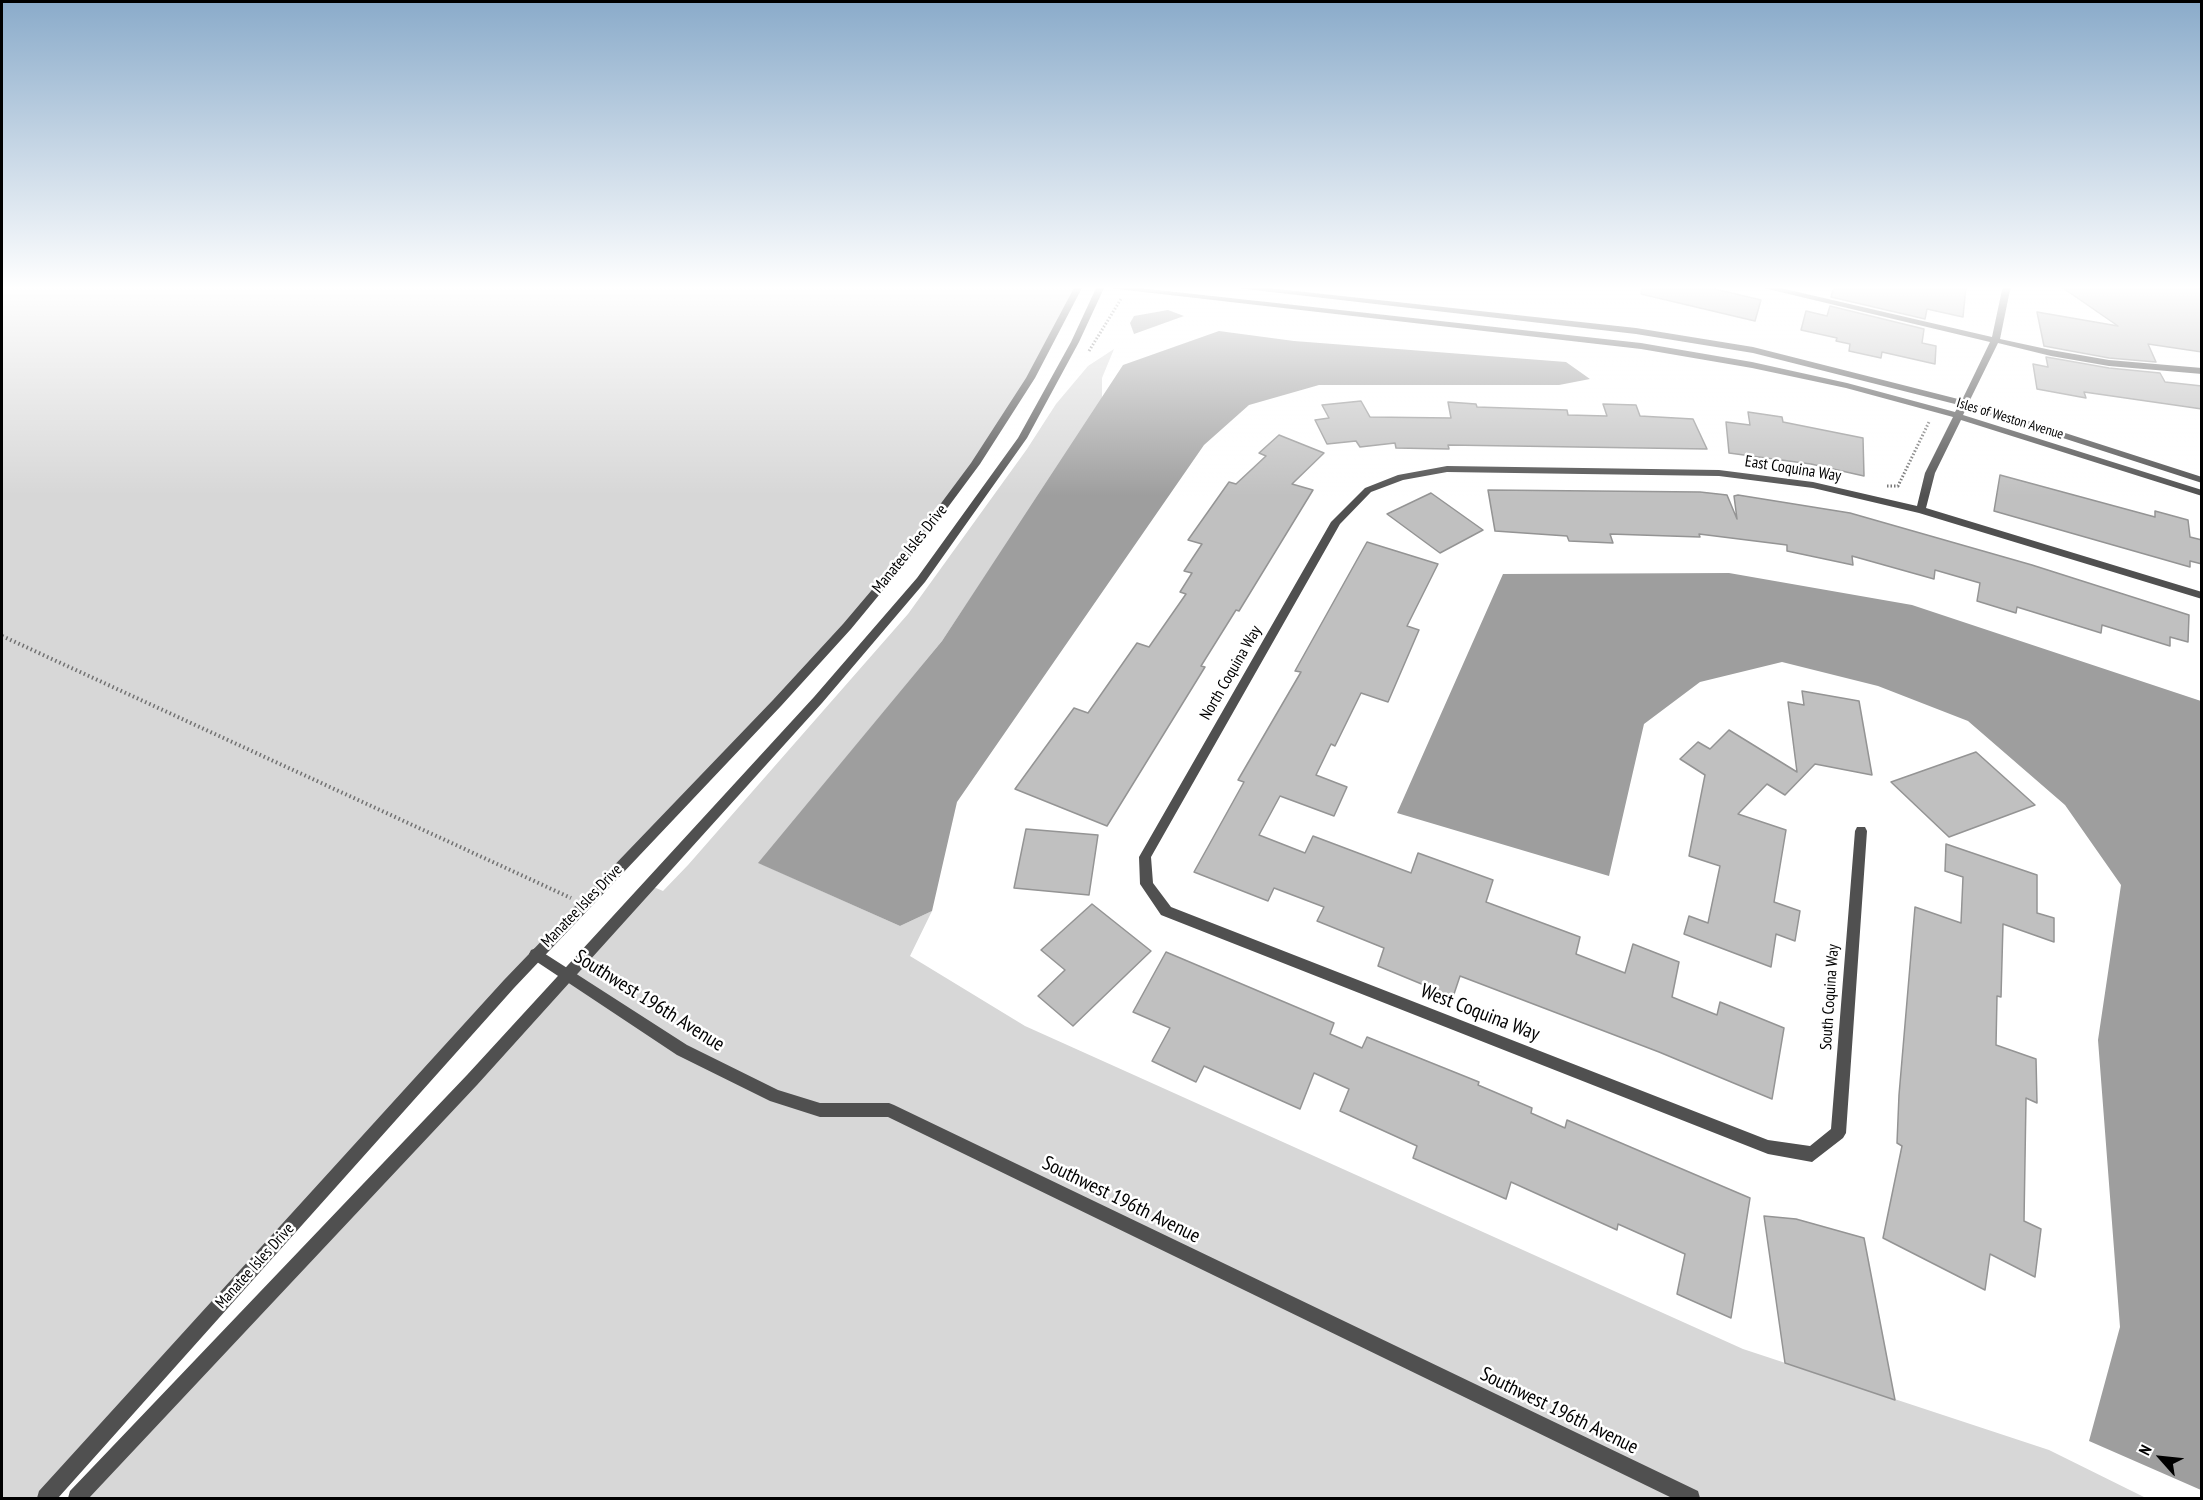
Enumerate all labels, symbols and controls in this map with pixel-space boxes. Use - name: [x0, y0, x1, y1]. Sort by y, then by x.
- street label: Isles of Weston Avenue: [1954, 395, 2066, 443]
- street label: East Coquina Way: [1744, 452, 1842, 486]
- street label: Manatee Isles Drive: [869, 501, 951, 597]
- street label: North Coquina Way: [1196, 622, 1266, 724]
- street label: Manatee Isles Drive: [538, 860, 626, 952]
- street label: South Coquina Way: [1817, 943, 1843, 1051]
- street label: Southwest 196th Avenue: [569, 945, 729, 1057]
- street label: West Coquina Way: [1417, 979, 1543, 1047]
- street label: Southwest 196th Avenue: [1038, 1151, 1204, 1249]
- street label: Manatee Isles Drive: [212, 1219, 298, 1313]
- street label: Southwest 196th Avenue: [1476, 1362, 1642, 1460]
- north arrow: [2131, 1428, 2191, 1488]
- text: N: [2134, 1441, 2156, 1458]

